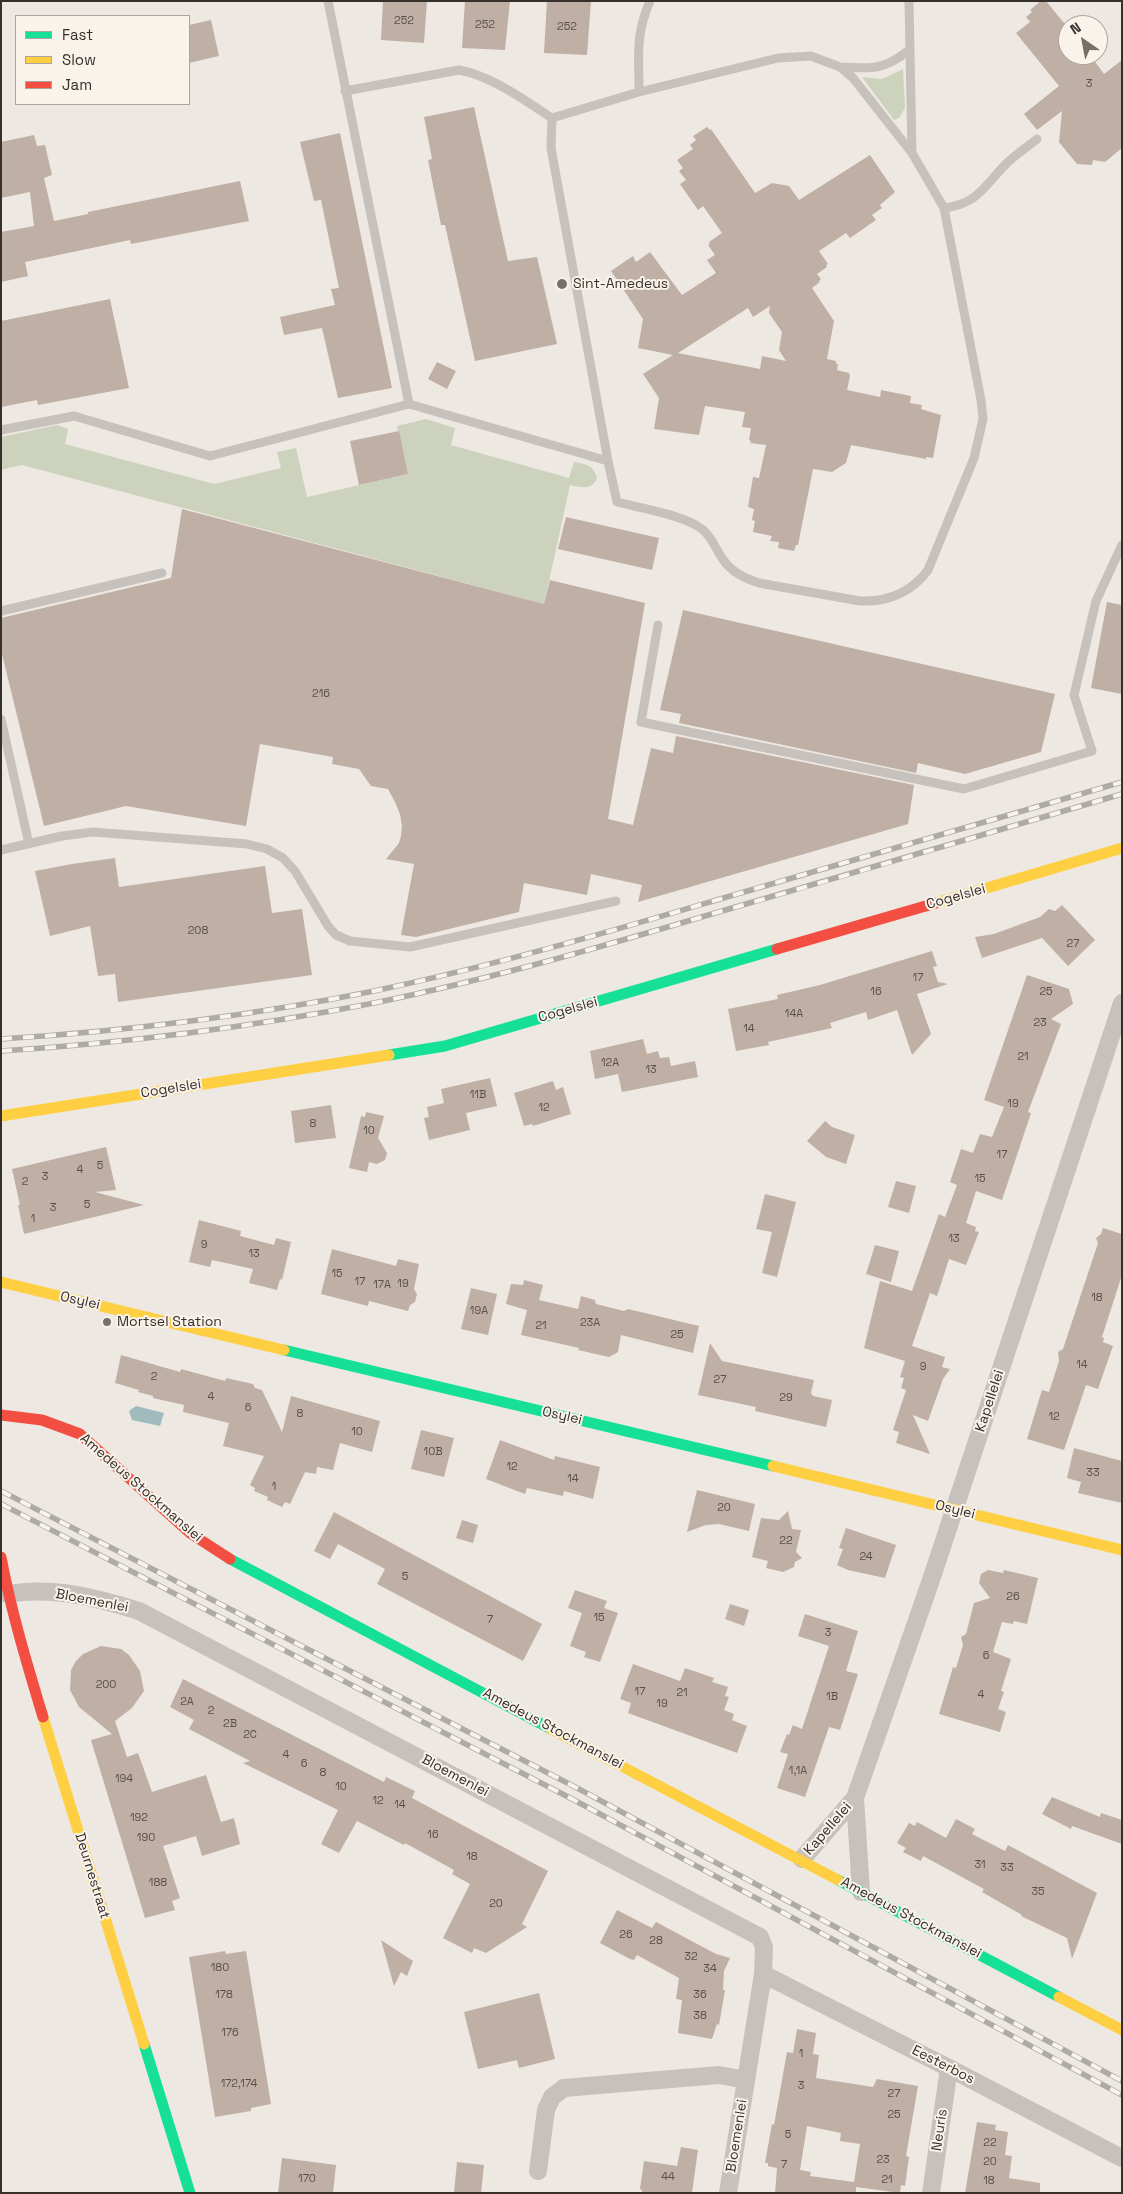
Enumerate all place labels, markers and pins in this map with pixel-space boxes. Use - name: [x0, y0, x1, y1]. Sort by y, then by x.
- place label: Sint-Amedeus: [573, 276, 668, 292]
- marker: Sint-Amedeus: [555, 277, 569, 291]
- place label: Mortsel Station: [117, 1314, 222, 1330]
- marker: Mortsel Station: [101, 1316, 113, 1328]

